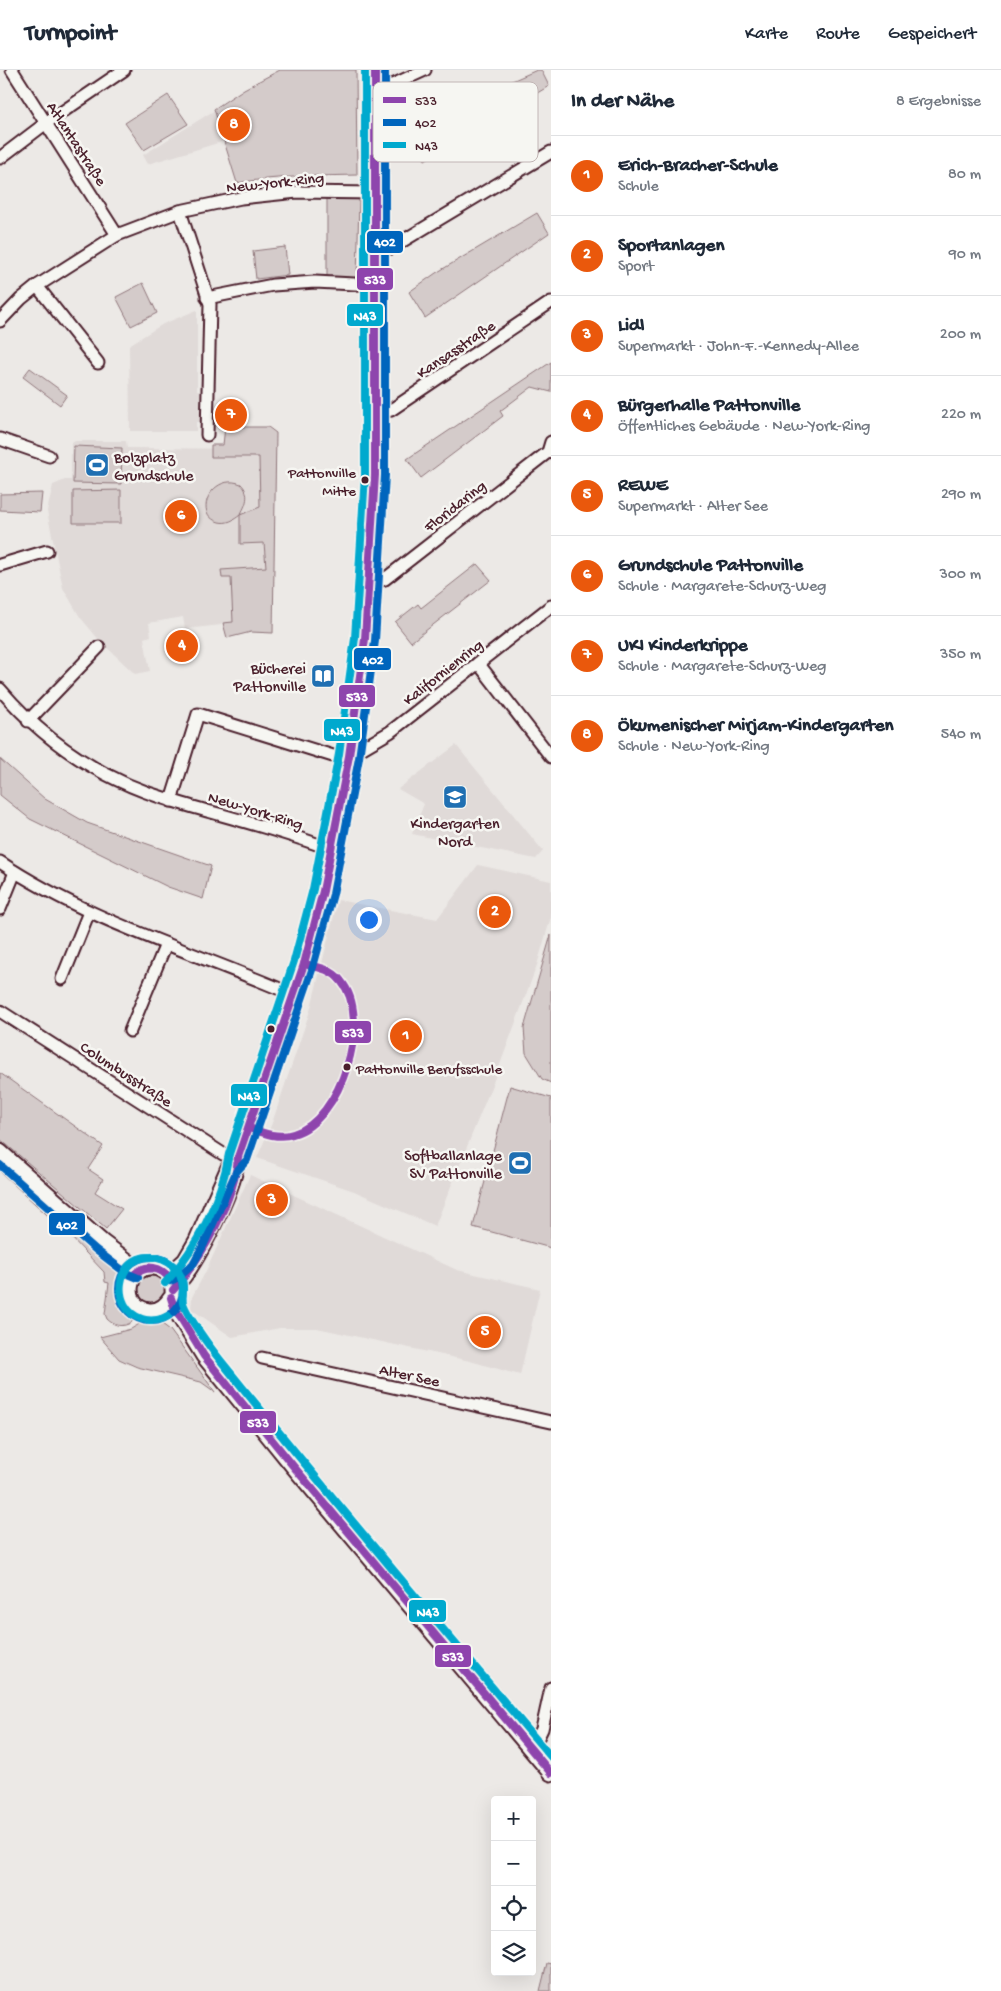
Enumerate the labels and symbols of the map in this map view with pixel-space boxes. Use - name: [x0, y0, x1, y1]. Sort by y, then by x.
- legend: [373, 82, 538, 162]
- text: 533: [415, 94, 437, 111]
- street label: Atlantastraße: [41, 99, 110, 191]
- pin: 8: [218, 106, 250, 144]
- text: 402: [415, 116, 437, 133]
- text: N43: [415, 139, 438, 156]
- street label: New-York-Ring: [226, 170, 325, 199]
- line badge: 402: [366, 230, 404, 254]
- text: 402: [373, 235, 396, 252]
- line badge: 533: [356, 267, 394, 291]
- text: 533: [364, 273, 386, 290]
- line badge: N43: [346, 303, 384, 327]
- text: N43: [353, 309, 377, 326]
- street label: Kansasstraße: [414, 317, 501, 384]
- pin: 7: [215, 396, 247, 434]
- place label: Bolzplatz Grundschule: [113, 450, 194, 487]
- sports icon: Bolzplatz Grundschule: [84, 452, 110, 478]
- place label: Pattonville Mitte: [287, 465, 356, 501]
- marker: Pattonville Mitte: [360, 475, 370, 485]
- street label: Floridaring: [421, 478, 491, 538]
- pin: 6: [165, 497, 197, 535]
- pin: 4: [166, 627, 198, 665]
- street label: Kalifornienring: [400, 637, 488, 711]
- line badge: 402: [353, 647, 392, 671]
- text: 402: [361, 653, 384, 670]
- place label: Bücherei Pattonville: [232, 661, 307, 698]
- library icon: Bücherei Pattonville: [310, 663, 336, 689]
- line badge: 533: [338, 684, 376, 708]
- text: 533: [346, 690, 368, 707]
- line badge: N43: [323, 718, 361, 742]
- text: N43: [330, 724, 354, 741]
- school or university icon: Kindergarten Nord: [442, 784, 468, 810]
- street label: New-York-Ring: [205, 789, 305, 836]
- place label: Kindergarten Nord: [410, 816, 500, 853]
- pin: 2: [479, 893, 511, 931]
- your location: [356, 907, 382, 933]
- pin: 1: [390, 1017, 422, 1055]
- line badge: 533: [334, 1020, 372, 1044]
- unlabelled marker: [266, 1024, 276, 1034]
- text: 533: [342, 1026, 364, 1043]
- street label: Columbusstraße: [75, 1039, 175, 1113]
- place label: Pattonville Berufsschule: [355, 1061, 502, 1079]
- marker: Pattonville Berufsschule: [342, 1062, 352, 1072]
- line badge: N43: [230, 1083, 268, 1107]
- text: N43: [237, 1089, 261, 1106]
- place label: Softballanlage SV Pattonville: [404, 1148, 503, 1185]
- sports icon: Softballanlage SV Pattonville: [507, 1150, 533, 1176]
- pin: 3: [256, 1181, 288, 1219]
- line badge: 402: [48, 1212, 86, 1236]
- text: 402: [55, 1218, 78, 1235]
- pin: 5: [469, 1313, 501, 1351]
- street label: Alter See: [377, 1362, 442, 1393]
- line badge: 533: [239, 1410, 277, 1434]
- text: 533: [247, 1416, 269, 1433]
- line badge: N43: [408, 1599, 447, 1623]
- text: N43: [416, 1605, 440, 1622]
- line badge: 533: [434, 1644, 472, 1668]
- text: 533: [442, 1650, 464, 1667]

